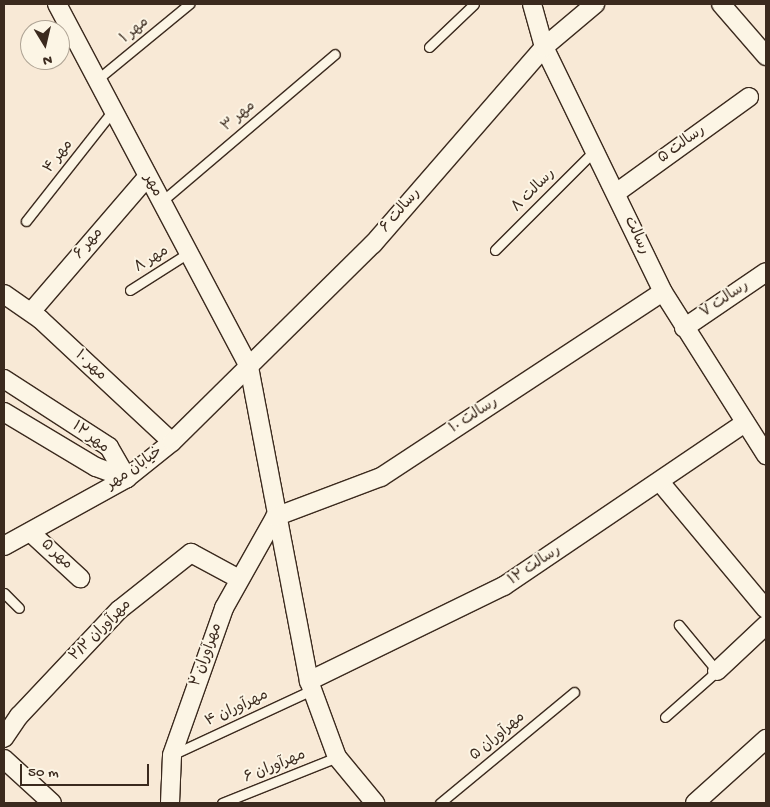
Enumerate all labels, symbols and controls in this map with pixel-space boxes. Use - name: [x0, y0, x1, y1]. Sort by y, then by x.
- street label: مهر ۱: [117, 14, 153, 48]
- north arrow: [20, 20, 70, 70]
- text: N: [41, 50, 53, 68]
- street label: مهر ۳: [218, 98, 260, 136]
- street label: رسالت ۵: [655, 122, 709, 168]
- street label: مهر ۴: [40, 137, 78, 177]
- street label: رسالت ۸: [508, 165, 560, 217]
- street label: مهر: [139, 172, 165, 200]
- street label: رسالت ۶: [377, 185, 425, 237]
- street label: رسالت: [619, 214, 653, 258]
- street label: مهر ۶: [71, 225, 107, 263]
- street label: مهر ۸: [132, 243, 172, 277]
- street label: رسالت ۷: [697, 277, 753, 323]
- street label: مهر ۱۰: [70, 347, 110, 385]
- street label: رسالت ۱۰: [446, 394, 502, 438]
- street label: مهر ۱۲: [68, 418, 112, 458]
- street label: خیابان مهر: [104, 443, 166, 495]
- street label: مهر ۵: [36, 536, 76, 574]
- street label: رسالت ۱۲: [505, 542, 565, 590]
- street label: مهرآوران ۲/۲: [66, 596, 136, 666]
- street label: مهرآوران ۲: [187, 621, 227, 689]
- street label: مهرآوران ۴: [203, 687, 271, 731]
- street label: مهرآوران ۵: [467, 709, 529, 765]
- street label: مهرآوران ۶: [241, 746, 309, 788]
- scale bar: [22, 754, 151, 786]
- text: 50 m: [28, 764, 59, 782]

